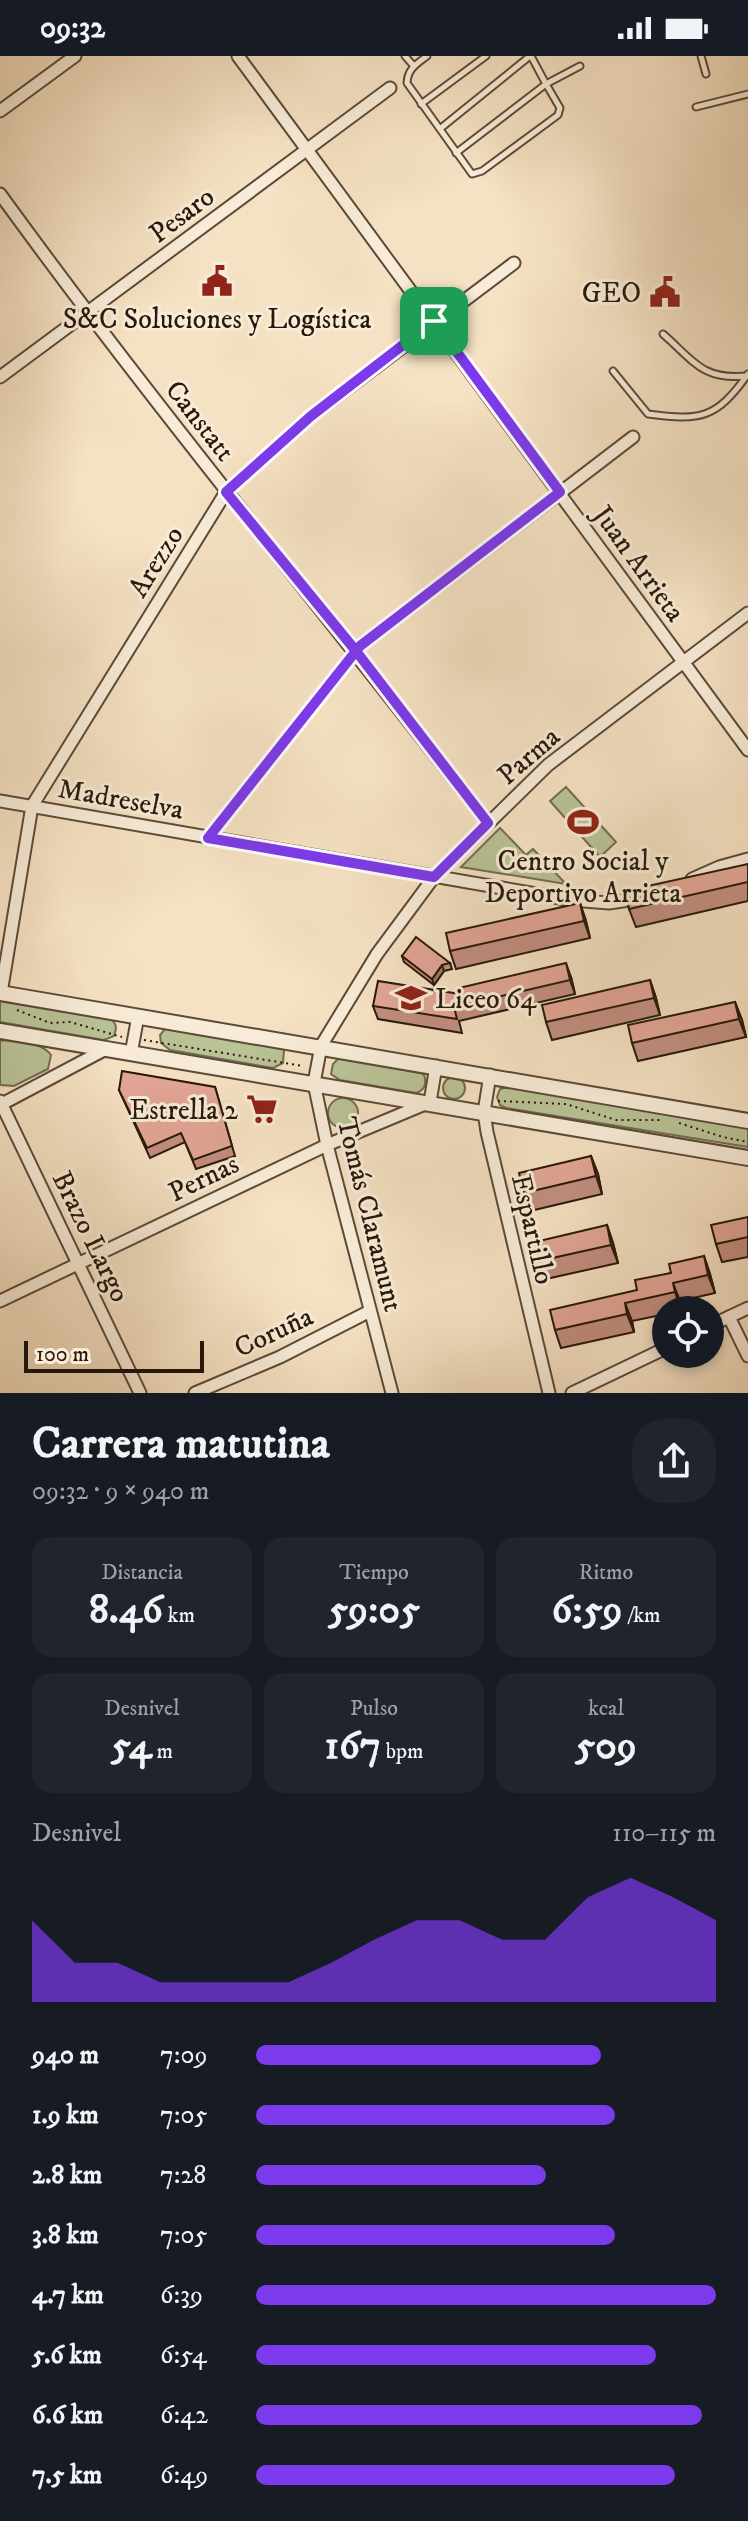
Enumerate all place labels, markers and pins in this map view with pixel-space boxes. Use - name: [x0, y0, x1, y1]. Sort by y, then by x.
- public building icon: S&C Soluciones y Logística: [200, 264, 234, 298]
- public building icon: GEO: [648, 275, 682, 309]
- place label: GEO: [582, 276, 641, 311]
- pin: [400, 287, 468, 355]
- place label: S&C Soluciones y Logística: [63, 302, 371, 337]
- sports icon: Centro Social y Deportivo Arrieta: [566, 805, 600, 839]
- place label: Centro Social y Deportivo Arrieta: [485, 844, 682, 911]
- school or university icon: Liceo 64: [394, 981, 428, 1015]
- place label: Liceo 64: [435, 982, 537, 1017]
- supermarket icon: Estrella 2: [245, 1092, 279, 1126]
- place label: Estrella 2: [129, 1093, 238, 1128]

